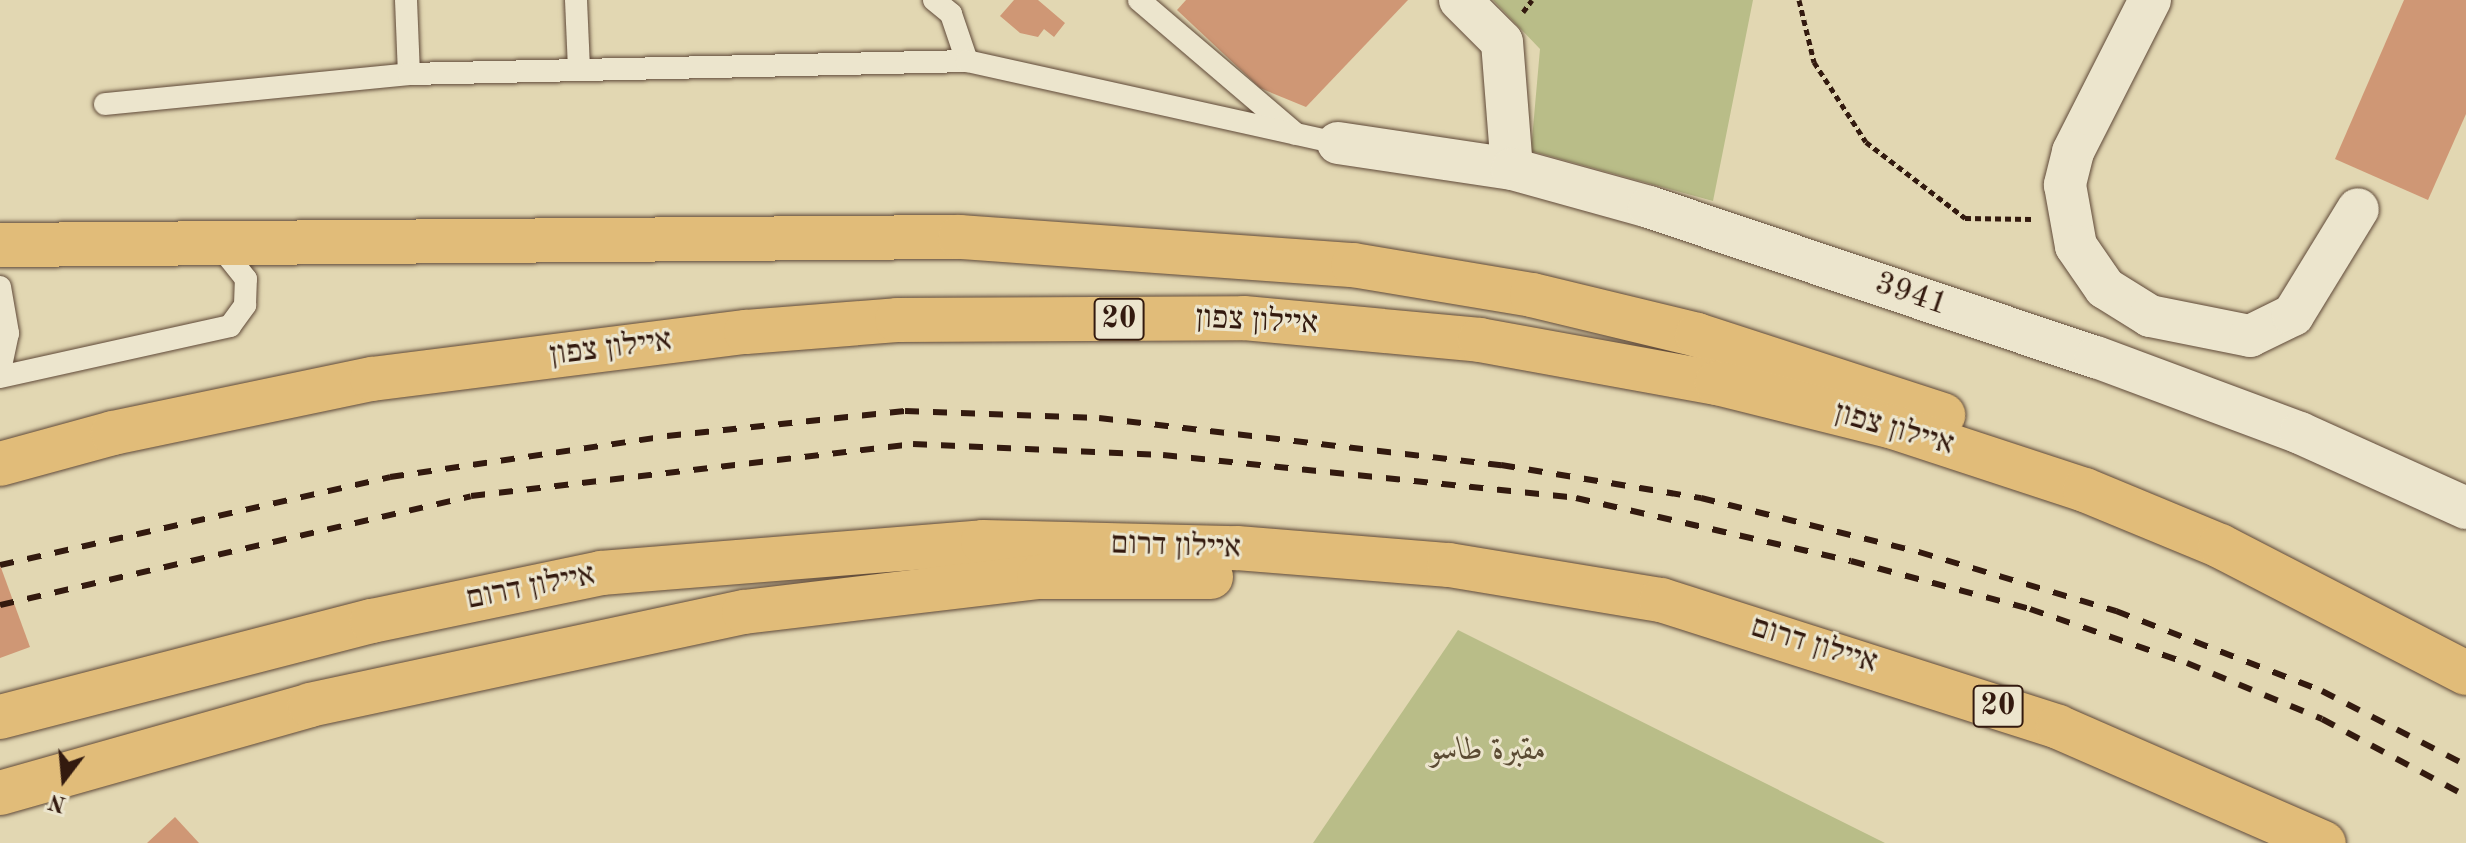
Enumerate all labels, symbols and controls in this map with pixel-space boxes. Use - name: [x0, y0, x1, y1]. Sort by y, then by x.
- street label: 3941: [1870, 265, 1952, 325]
- road number: 20: [1093, 293, 1145, 345]
- street label: איילון צפון: [1195, 300, 1319, 344]
- street label: איילון צפון: [548, 322, 674, 376]
- street label: איילון צפון: [1830, 395, 1958, 465]
- street label: איילון דרום: [1110, 526, 1242, 568]
- street label: איילון דרום: [463, 557, 599, 619]
- street label: איילון דרום: [1746, 609, 1882, 683]
- road number: 20: [1972, 680, 2024, 732]
- park label: مقبرة طاسو: [1429, 732, 1547, 770]
- north arrow: [24, 739, 104, 819]
- text: N: [46, 789, 68, 815]

